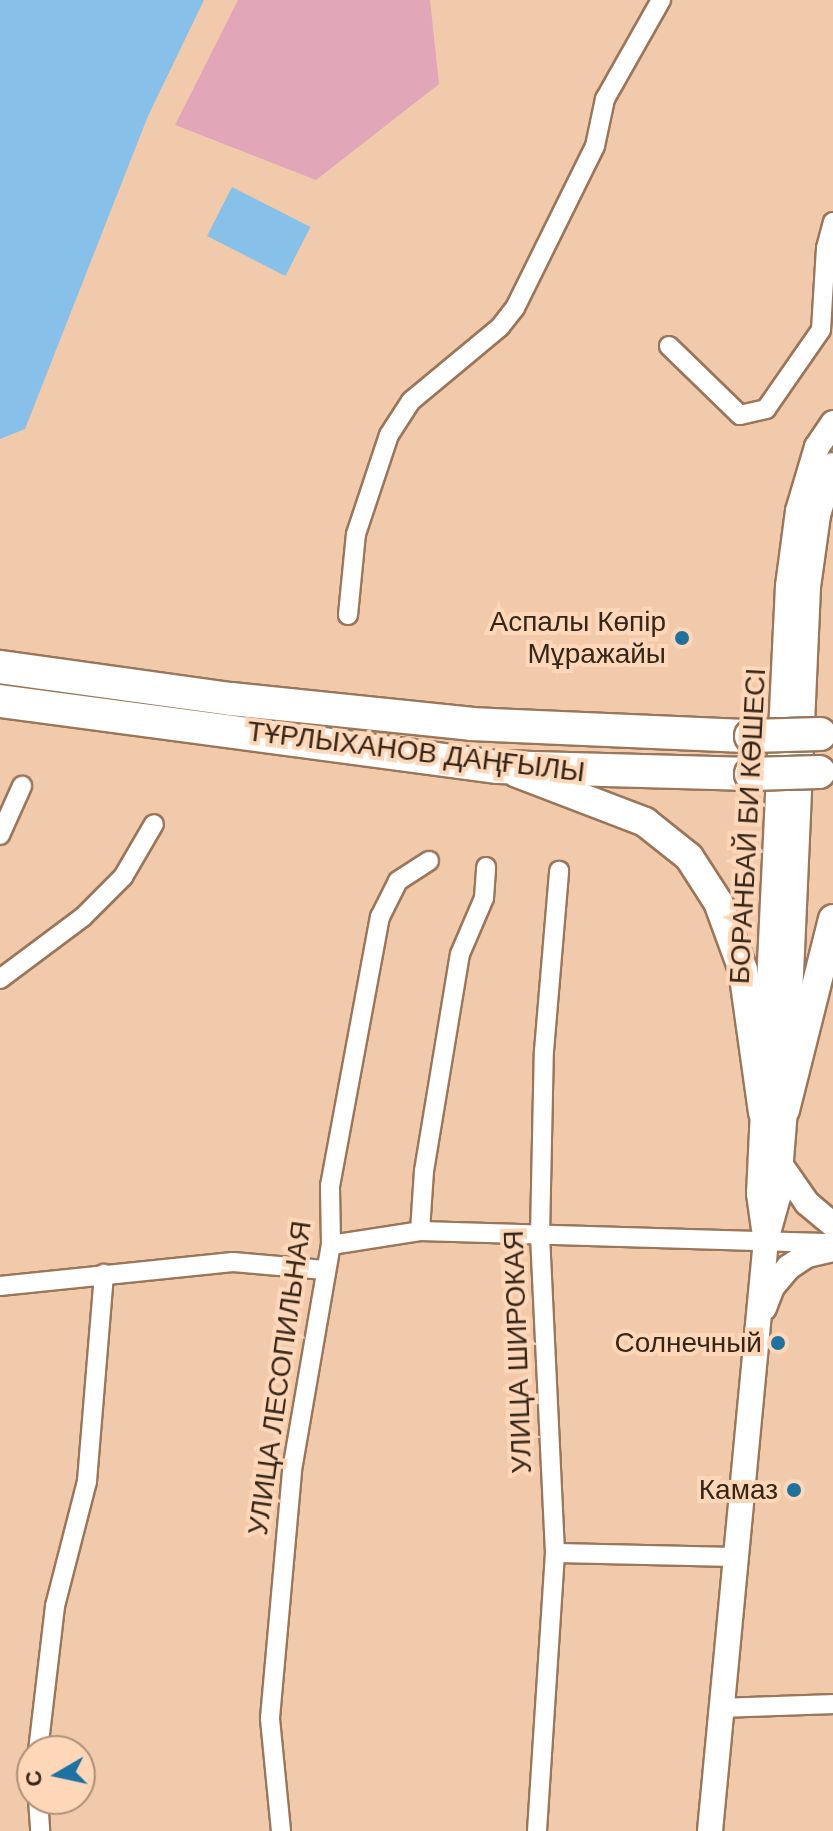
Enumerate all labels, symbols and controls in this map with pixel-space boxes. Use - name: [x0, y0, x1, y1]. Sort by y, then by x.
- place label: Аспалы Көпір Мұражайы: [490, 605, 666, 671]
- marker: Аспалы Көпір Мұражайы: [673, 629, 691, 647]
- street label: БОРАНБАЙ БИ КӨШЕСІ: [723, 667, 773, 985]
- street label: ТҰРЛЫХАНОВ ДАҢҒЫЛЫ: [245, 715, 587, 789]
- street label: УЛИЦА ЛЕСОПИЛЬНАЯ: [241, 1219, 319, 1537]
- street label: УЛИЦА ШИРОКАЯ: [497, 1230, 539, 1474]
- place label: Солнечный: [615, 1326, 762, 1360]
- marker: Солнечный: [769, 1334, 787, 1352]
- place label: Камаз: [699, 1473, 778, 1507]
- marker: Камаз: [785, 1481, 803, 1499]
- north arrow: [16, 1735, 96, 1815]
- text: С: [20, 1769, 47, 1788]

